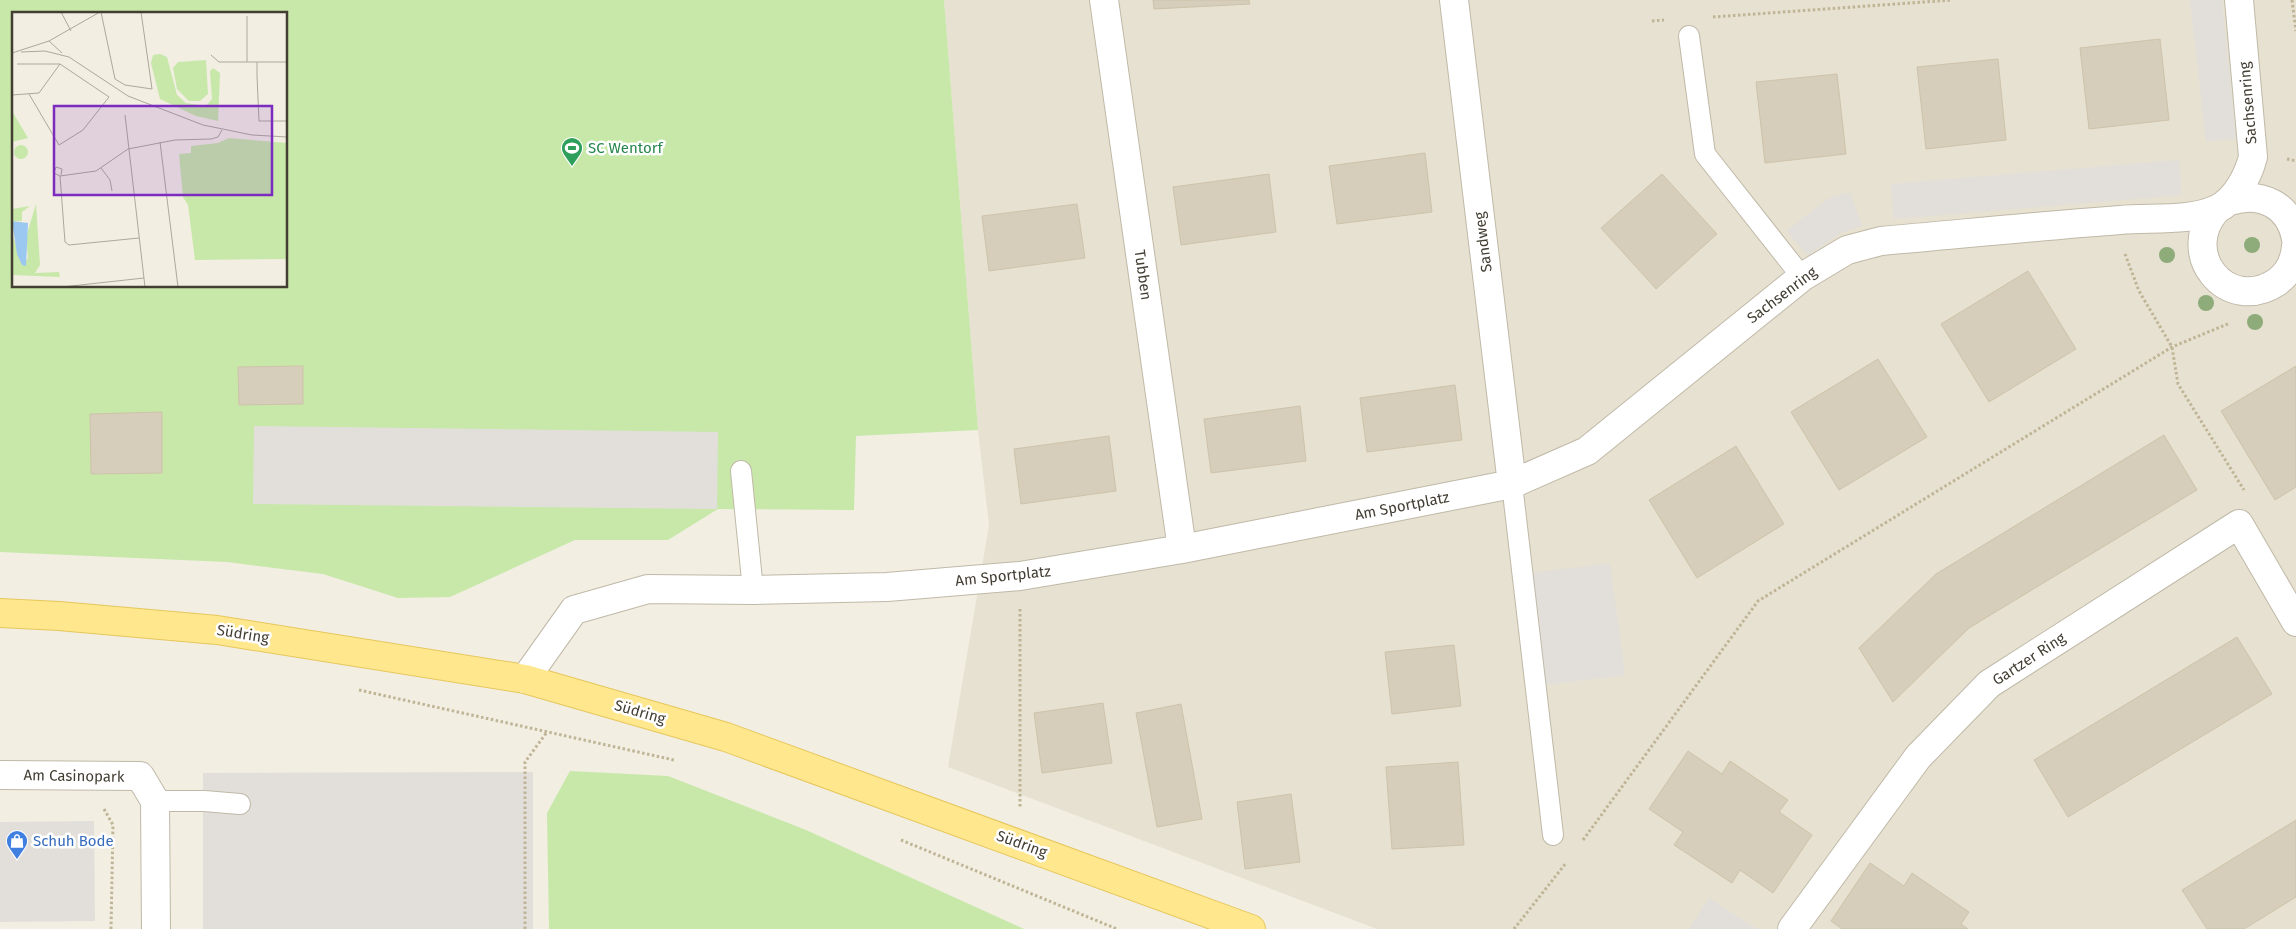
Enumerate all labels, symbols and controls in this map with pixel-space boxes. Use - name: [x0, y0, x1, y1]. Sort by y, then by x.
- inset map: [12, 12, 288, 288]
- street label: Sachsenring: [2235, 61, 2261, 145]
- sports icon: SC Wentorf: [560, 136, 584, 167]
- place label: SC Wentorf: [588, 139, 663, 157]
- street label: Sandweg: [1470, 211, 1496, 273]
- street label: Tubben: [1131, 249, 1155, 301]
- street label: Sachsenring: [1743, 263, 1821, 327]
- street label: Am Sportplatz: [1353, 488, 1451, 524]
- street label: Am Sportplatz: [954, 562, 1052, 590]
- street label: Südring: [216, 621, 271, 647]
- street label: Gartzer Ring: [1989, 629, 2069, 689]
- street label: Südring: [612, 696, 668, 728]
- street label: Am Casinopark: [23, 766, 125, 786]
- street label: Südring: [994, 827, 1050, 861]
- shop icon: Schuh Bode: [5, 829, 29, 860]
- place label: Schuh Bode: [33, 832, 114, 850]

